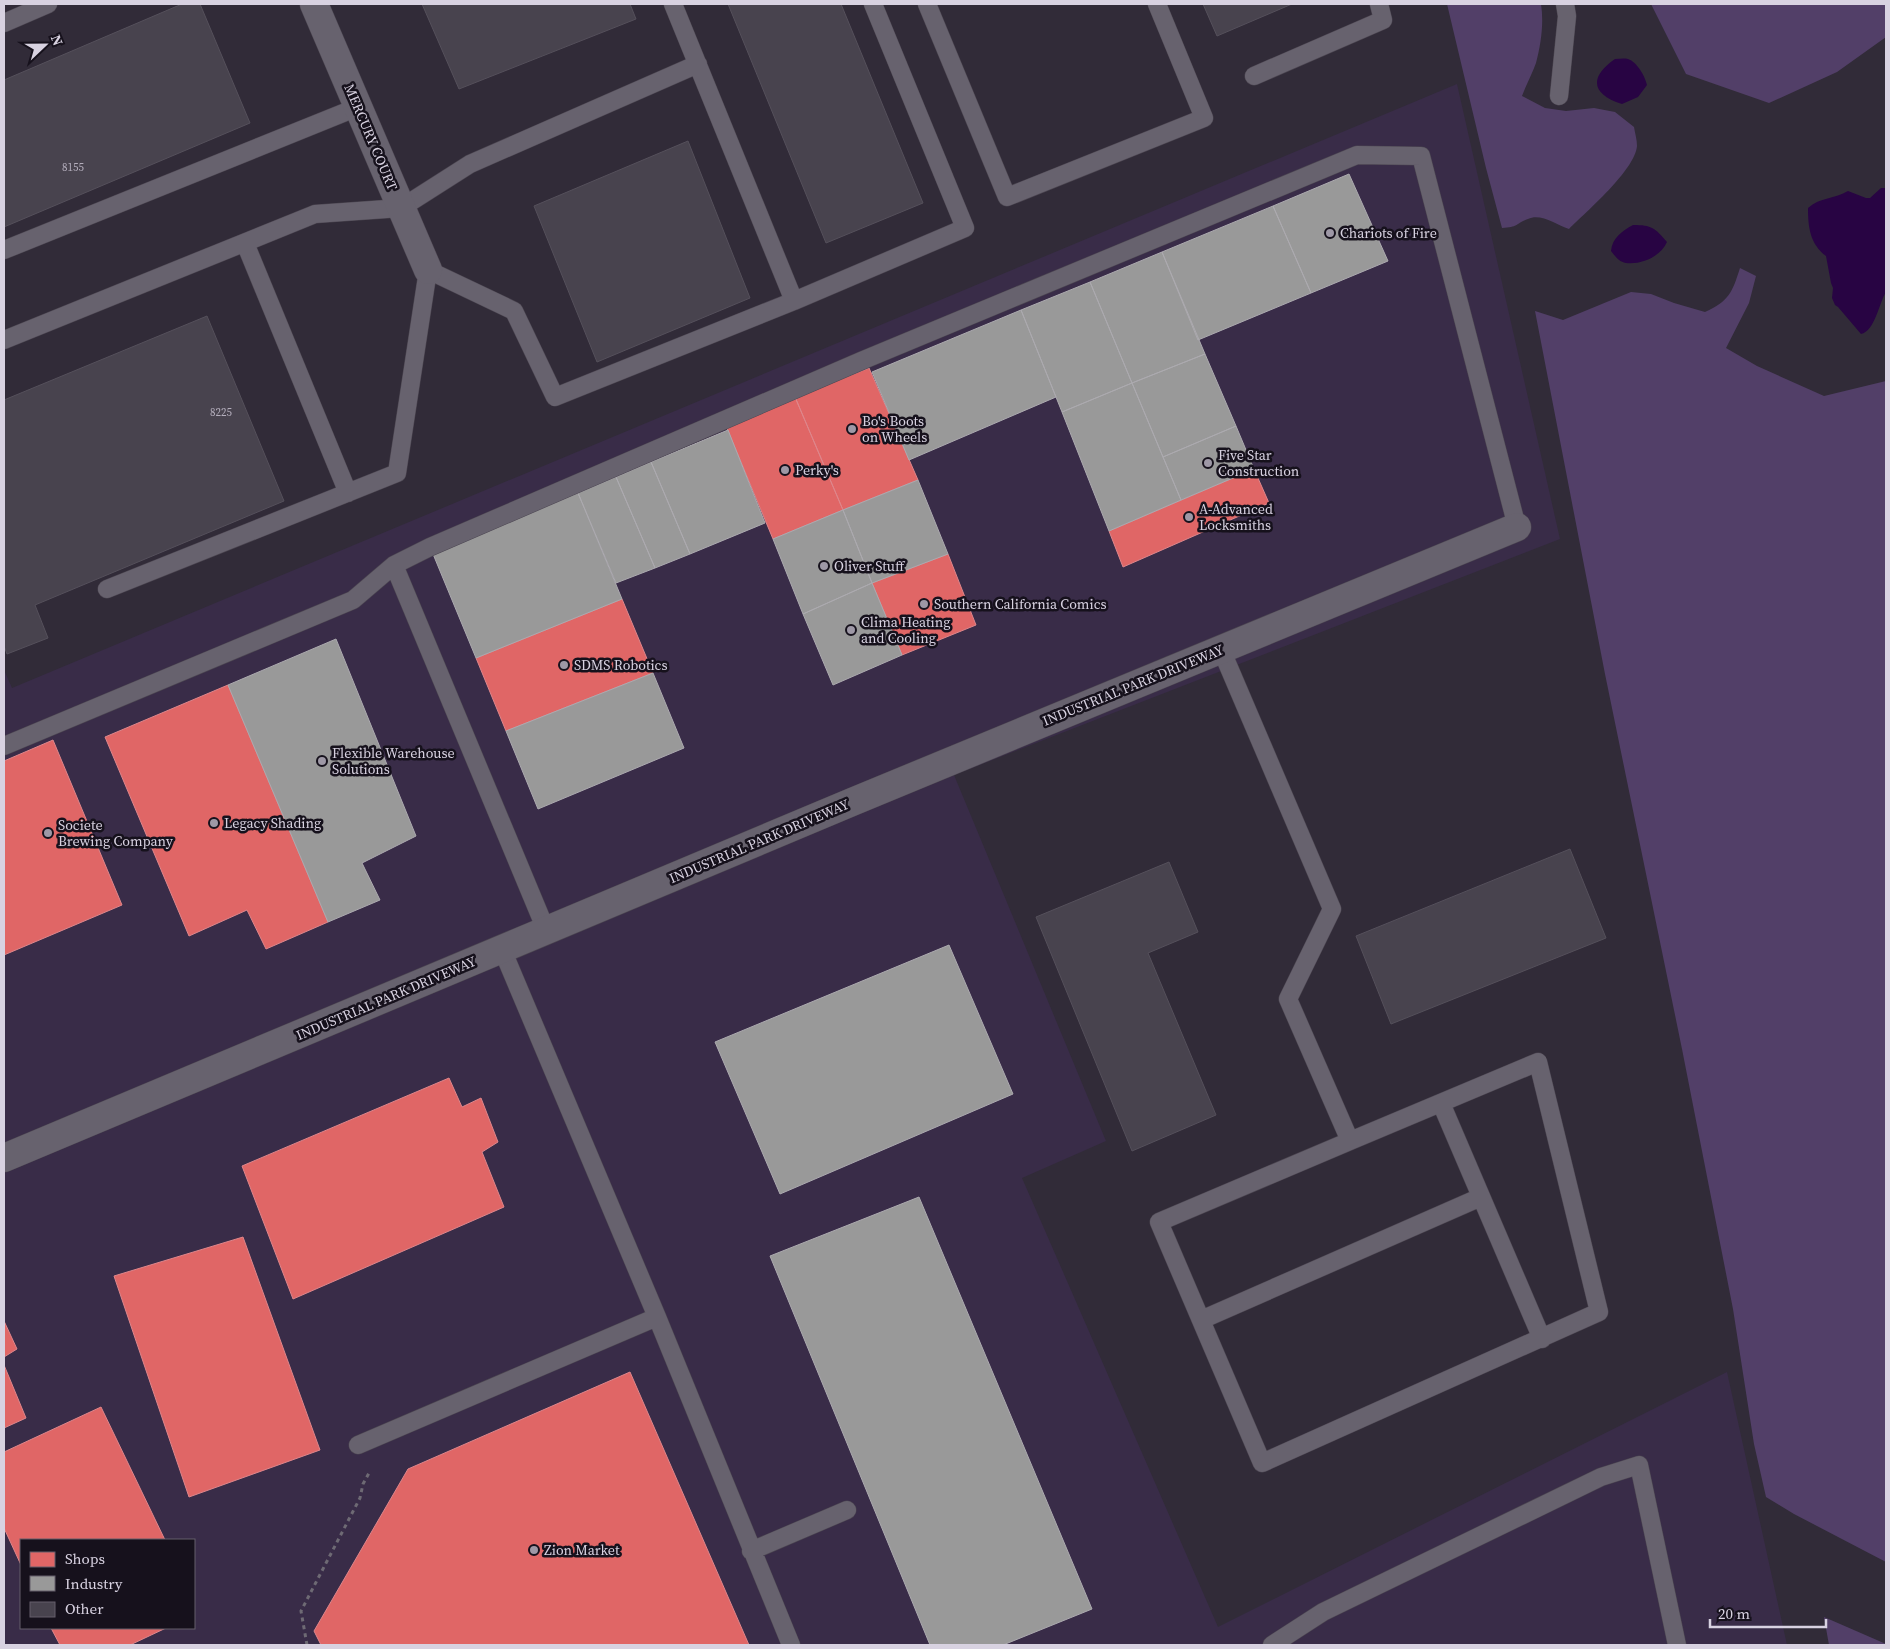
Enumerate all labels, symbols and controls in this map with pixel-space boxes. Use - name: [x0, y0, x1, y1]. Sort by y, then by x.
- north arrow: [20, 20, 70, 70]
- text: N: [46, 32, 68, 49]
- street label: MERCURY COURT: [339, 81, 403, 194]
- house number: 8155: [62, 160, 84, 175]
- place label: Chariots of Fire: [1340, 223, 1437, 243]
- marker: Chariots of Fire: [1324, 227, 1336, 239]
- house number: 8225: [210, 405, 232, 420]
- place label: Bo's Boots on Wheels: [862, 411, 927, 447]
- marker: Bo's Boots on Wheels: [846, 423, 858, 435]
- place label: Five Star Construction: [1218, 445, 1300, 481]
- marker: Five Star Construction: [1202, 457, 1214, 469]
- place label: Perky's: [795, 460, 839, 480]
- marker: Perky's: [779, 464, 791, 476]
- place label: A-Advanced Locksmiths: [1199, 499, 1273, 535]
- marker: A-Advanced Locksmiths: [1183, 511, 1195, 523]
- place label: Oliver Stuff: [834, 556, 906, 576]
- marker: Oliver Stuff: [818, 560, 830, 572]
- place label: Southern California Comics: [934, 594, 1107, 614]
- marker: Southern California Comics: [918, 598, 930, 610]
- place label: Clima Heating and Cooling: [861, 612, 951, 648]
- marker: Clima Heating and Cooling: [845, 624, 857, 636]
- street label: INDUSTRIAL PARK DRIVEWAY: [1039, 639, 1227, 731]
- place label: SDMS Robotics: [574, 655, 668, 675]
- marker: SDMS Robotics: [558, 659, 570, 671]
- place label: Flexible Warehouse Solutions: [332, 743, 455, 779]
- marker: Flexible Warehouse Solutions: [316, 755, 328, 767]
- street label: INDUSTRIAL PARK DRIVEWAY: [666, 794, 852, 888]
- place label: Legacy Shading: [224, 813, 321, 833]
- place label: Societe Brewing Company: [58, 815, 174, 851]
- marker: Legacy Shading: [208, 817, 220, 829]
- marker: Societe Brewing Company: [42, 827, 54, 839]
- street label: INDUSTRIAL PARK DRIVEWAY: [293, 951, 479, 1045]
- legend: [20, 1539, 195, 1629]
- place label: Zion Market: [544, 1540, 620, 1560]
- marker: Zion Market: [528, 1544, 540, 1556]
- text: Shops: [65, 1548, 105, 1569]
- text: Industry: [65, 1573, 123, 1594]
- scale bar: [1710, 1596, 1826, 1628]
- text: Other: [65, 1598, 104, 1619]
- text: 20 m: [1718, 1603, 1750, 1624]

